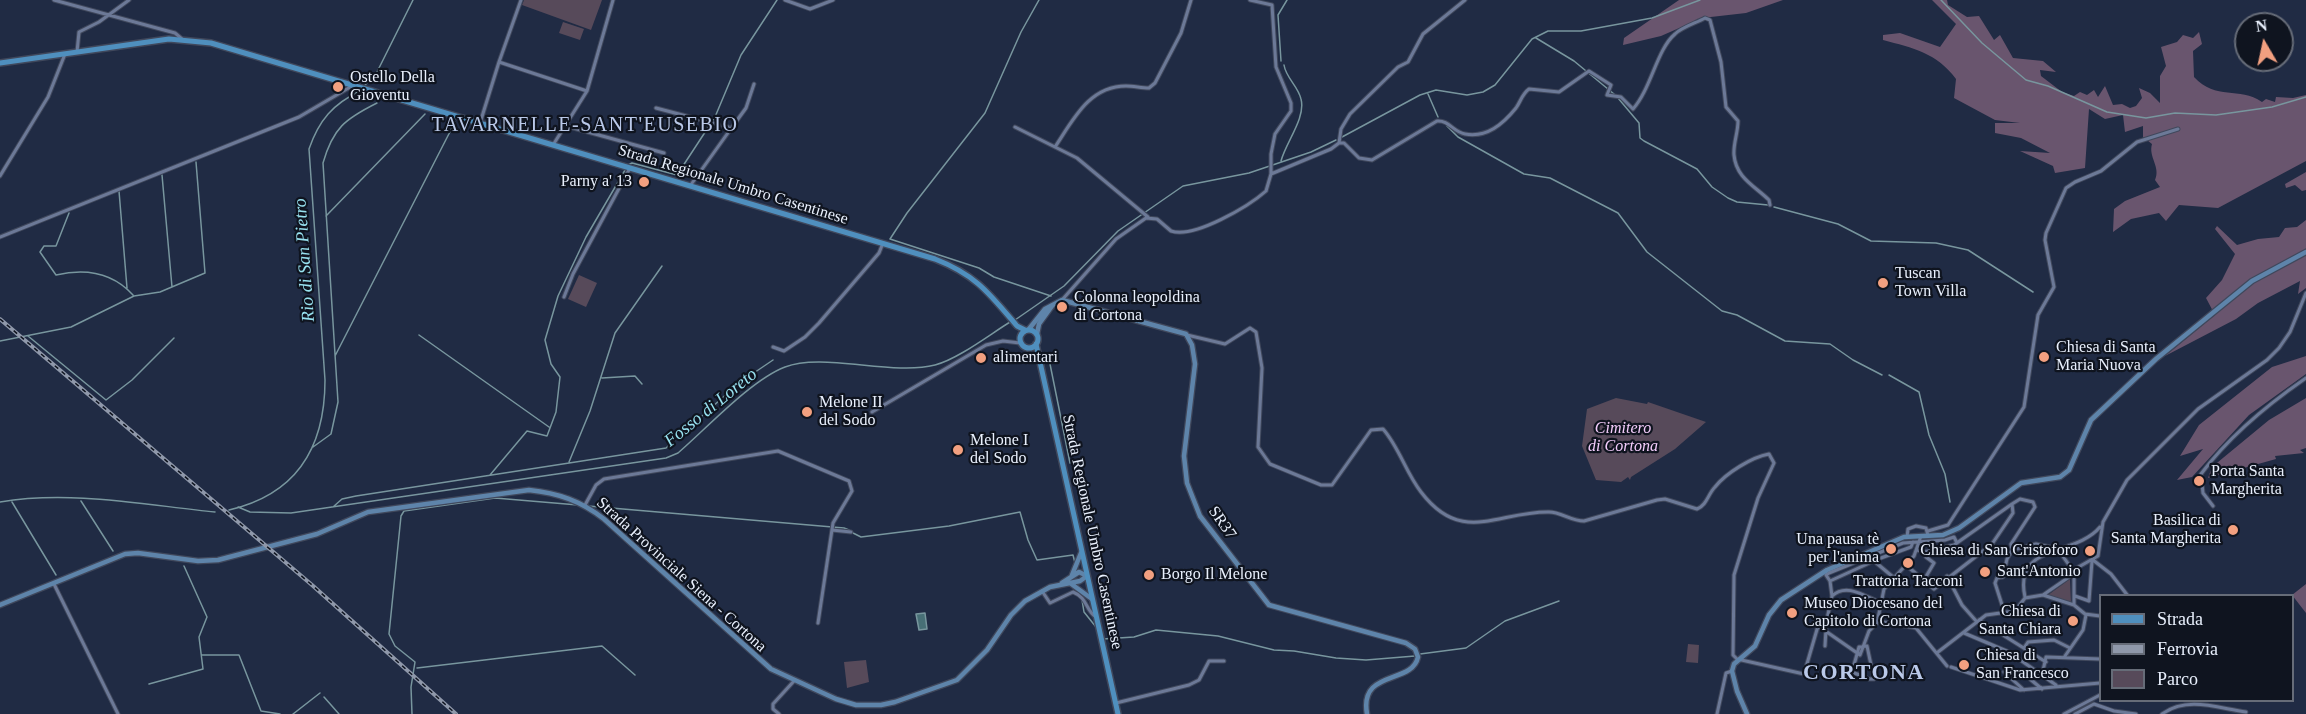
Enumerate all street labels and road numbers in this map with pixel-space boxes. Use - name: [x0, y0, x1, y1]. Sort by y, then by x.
- street label: Strada Regionale Umbro Casentinese: [616, 141, 850, 229]
- street label: Strada Regionale Umbro Casentinese: [1058, 413, 1126, 651]
- street label: Strada Provinciale Siena - Cortona: [592, 494, 770, 656]
- street label: SR37: [1204, 503, 1240, 543]

